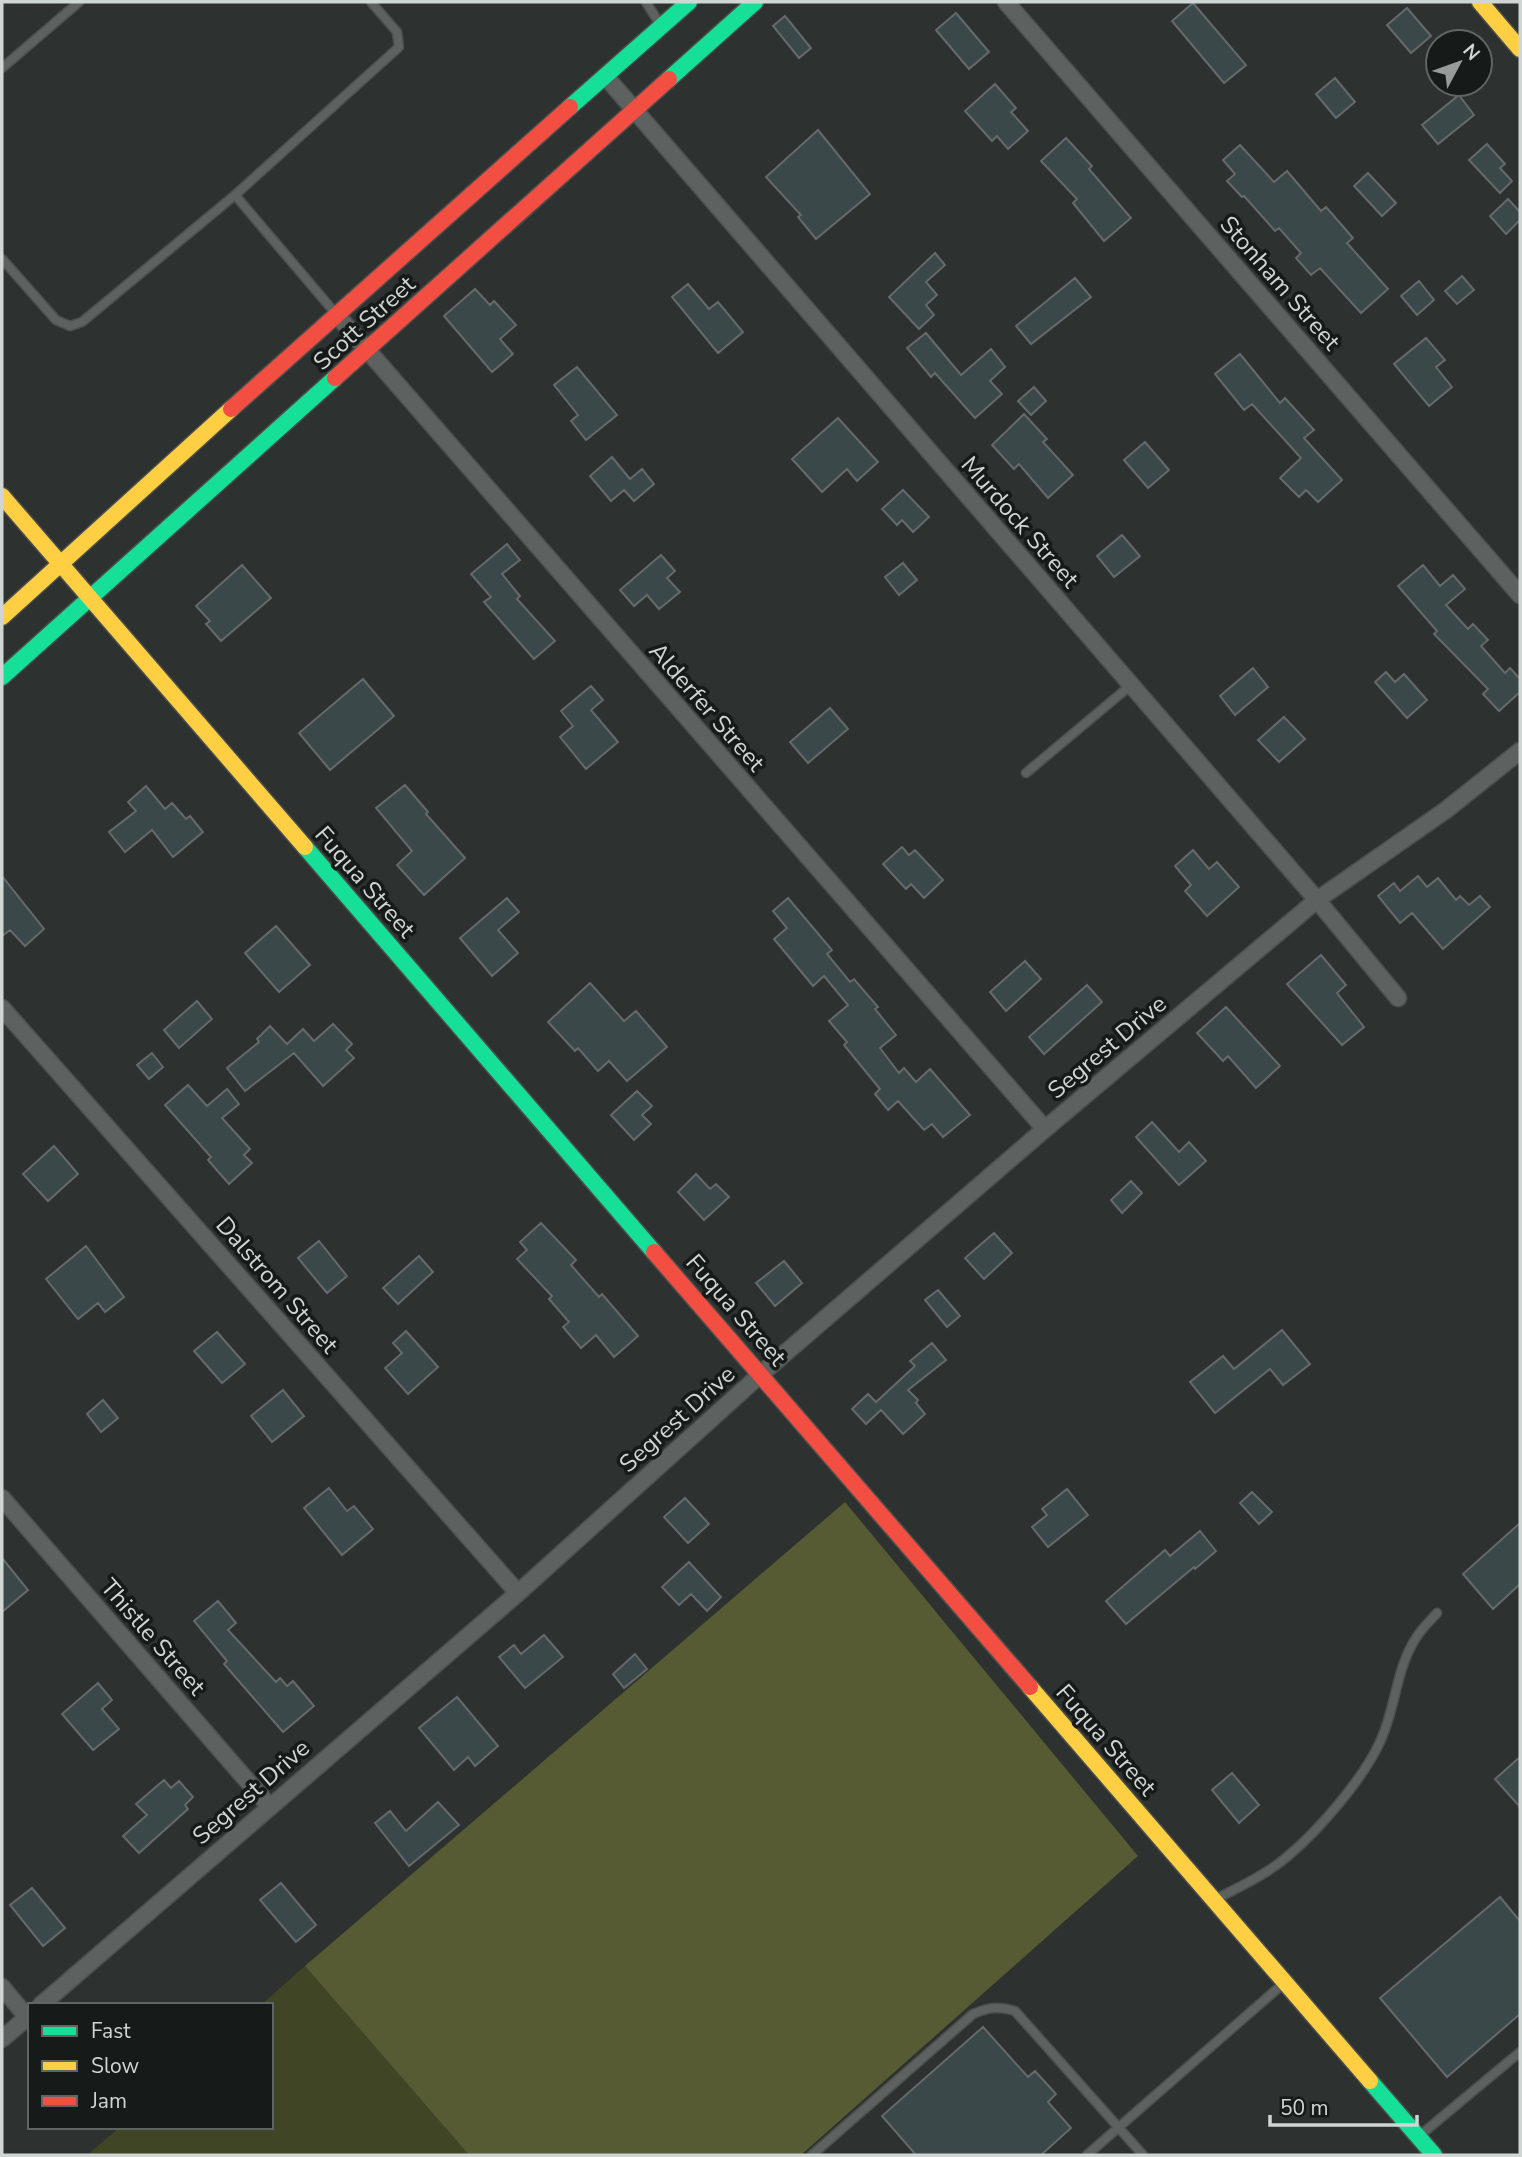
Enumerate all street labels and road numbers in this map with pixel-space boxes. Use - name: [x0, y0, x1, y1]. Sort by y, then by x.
- street label: Stonham Street: [1213, 209, 1348, 358]
- street label: Scott Street: [306, 268, 422, 377]
- street label: Murdock Street: [954, 449, 1086, 595]
- street label: Alderfer Street: [642, 636, 772, 779]
- street label: Fuqua Street: [308, 819, 423, 945]
- street label: Segrest Drive: [1041, 988, 1173, 1106]
- street label: Dalstrom Street: [209, 1210, 346, 1361]
- street label: Fuqua Street: [679, 1247, 794, 1373]
- street label: Segrest Drive: [612, 1358, 742, 1480]
- street label: Thistle Street: [93, 1572, 213, 1703]
- street label: Fuqua Street: [1049, 1677, 1164, 1803]
- street label: Segrest Drive: [186, 1732, 316, 1852]

